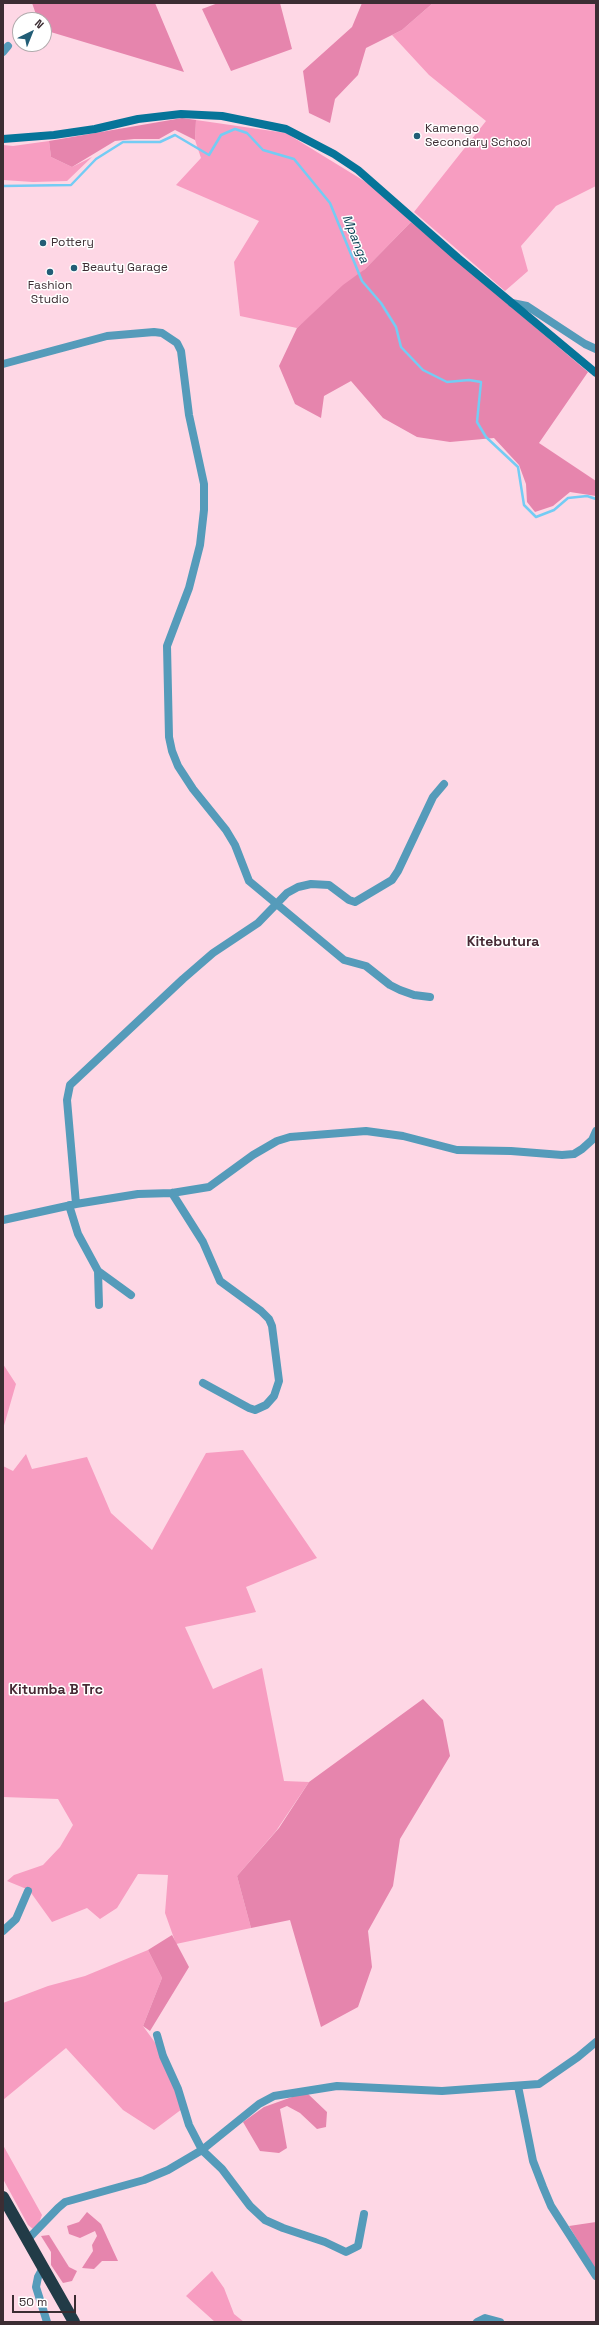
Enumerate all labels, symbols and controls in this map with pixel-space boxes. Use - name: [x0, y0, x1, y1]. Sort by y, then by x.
- north arrow: [12, 12, 52, 52]
- text: N: [32, 16, 47, 32]
- place label: Kamengo Secondary School: [425, 122, 531, 150]
- marker: Kamengo Secondary School: [412, 131, 422, 141]
- water label: Mpanga: [338, 212, 372, 266]
- place label: Pottery: [51, 236, 94, 250]
- marker: Pottery: [38, 238, 48, 248]
- place label: Beauty Garage: [82, 261, 168, 275]
- marker: Beauty Garage: [69, 263, 79, 273]
- marker: Fashion Studio: [45, 267, 55, 277]
- place label: Fashion Studio: [28, 279, 72, 307]
- district label: Kitebutura: [467, 934, 539, 950]
- district label: Kitumba B Trc: [9, 1682, 103, 1698]
- scale bar: [14, 2287, 78, 2313]
- text: 50 m: [19, 2294, 47, 2310]

